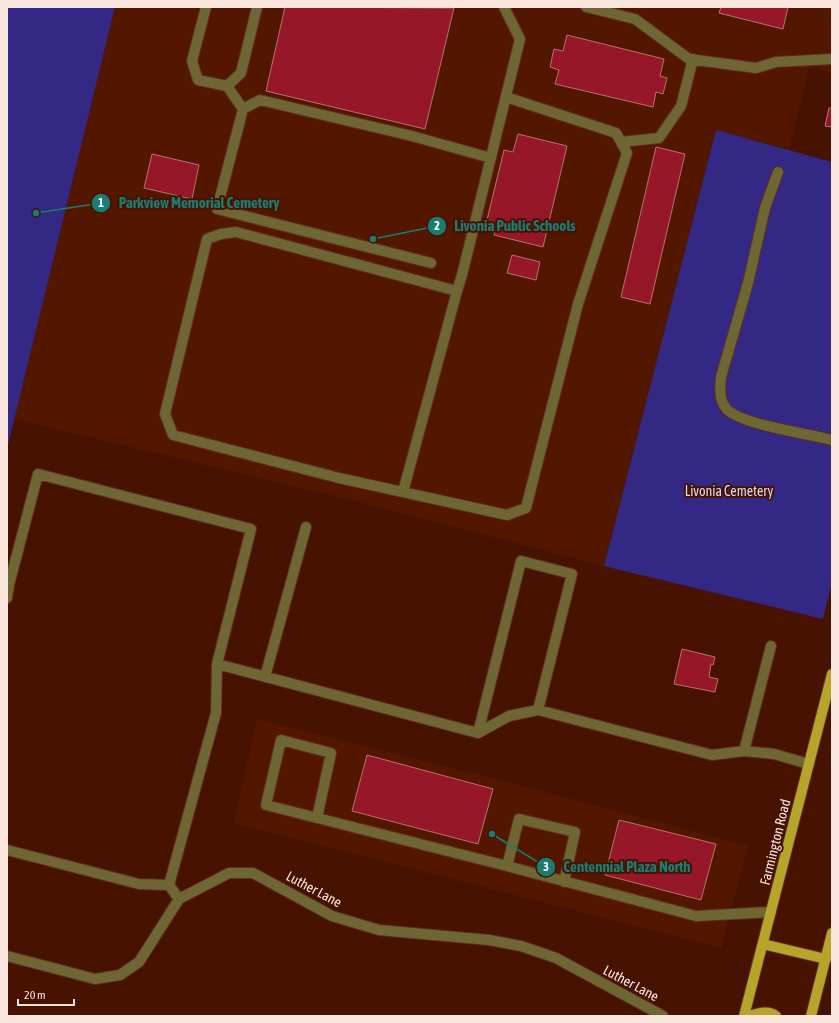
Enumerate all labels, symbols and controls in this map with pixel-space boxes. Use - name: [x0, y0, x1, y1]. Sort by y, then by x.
- callout: Parkview Memorial Cemetery: [91, 189, 288, 216]
- text: Parkview Memorial Cemetery: [119, 194, 280, 211]
- text: 1: [98, 196, 104, 210]
- callout: Livonia Public Schools: [427, 212, 584, 239]
- text: Livonia Public Schools: [454, 217, 576, 234]
- text: 2: [434, 219, 440, 233]
- park label: Livonia Cemetery: [685, 483, 773, 499]
- street label: Farmington Road: [757, 797, 793, 887]
- callout: Centennial Plaza North: [536, 854, 699, 881]
- text: Centennial Plaza North: [563, 858, 691, 875]
- text: 3: [543, 860, 549, 874]
- street label: Luther Lane: [284, 868, 344, 910]
- street label: Luther Lane: [601, 962, 661, 1004]
- scale bar: [18, 981, 74, 1007]
- text: 20 m: [24, 988, 46, 1002]

